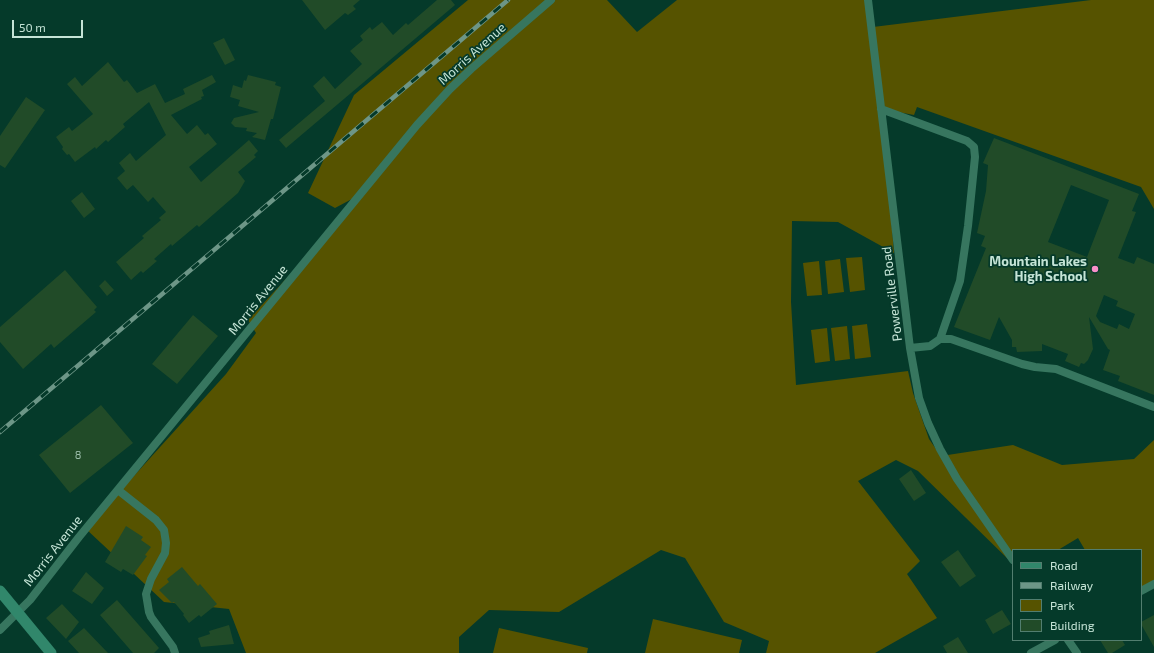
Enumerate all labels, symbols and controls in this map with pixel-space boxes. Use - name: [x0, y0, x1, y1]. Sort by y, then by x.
- scale bar: [14, 12, 85, 38]
- text: 50 m: [19, 20, 46, 34]
- street label: Morris Avenue: [435, 20, 509, 88]
- street label: Powerville Road: [878, 246, 906, 342]
- place label: Mountain Lakes High School: [989, 254, 1087, 285]
- street label: Morris Avenue: [225, 262, 291, 338]
- marker: Mountain Lakes High School: [1090, 264, 1100, 274]
- house number: 8: [75, 448, 81, 462]
- street label: Morris Avenue: [21, 513, 85, 589]
- legend: [1012, 549, 1142, 641]
- text: Road: [1050, 558, 1078, 572]
- text: Railway: [1050, 578, 1093, 592]
- text: Park: [1050, 598, 1075, 612]
- text: Building: [1050, 618, 1094, 632]

